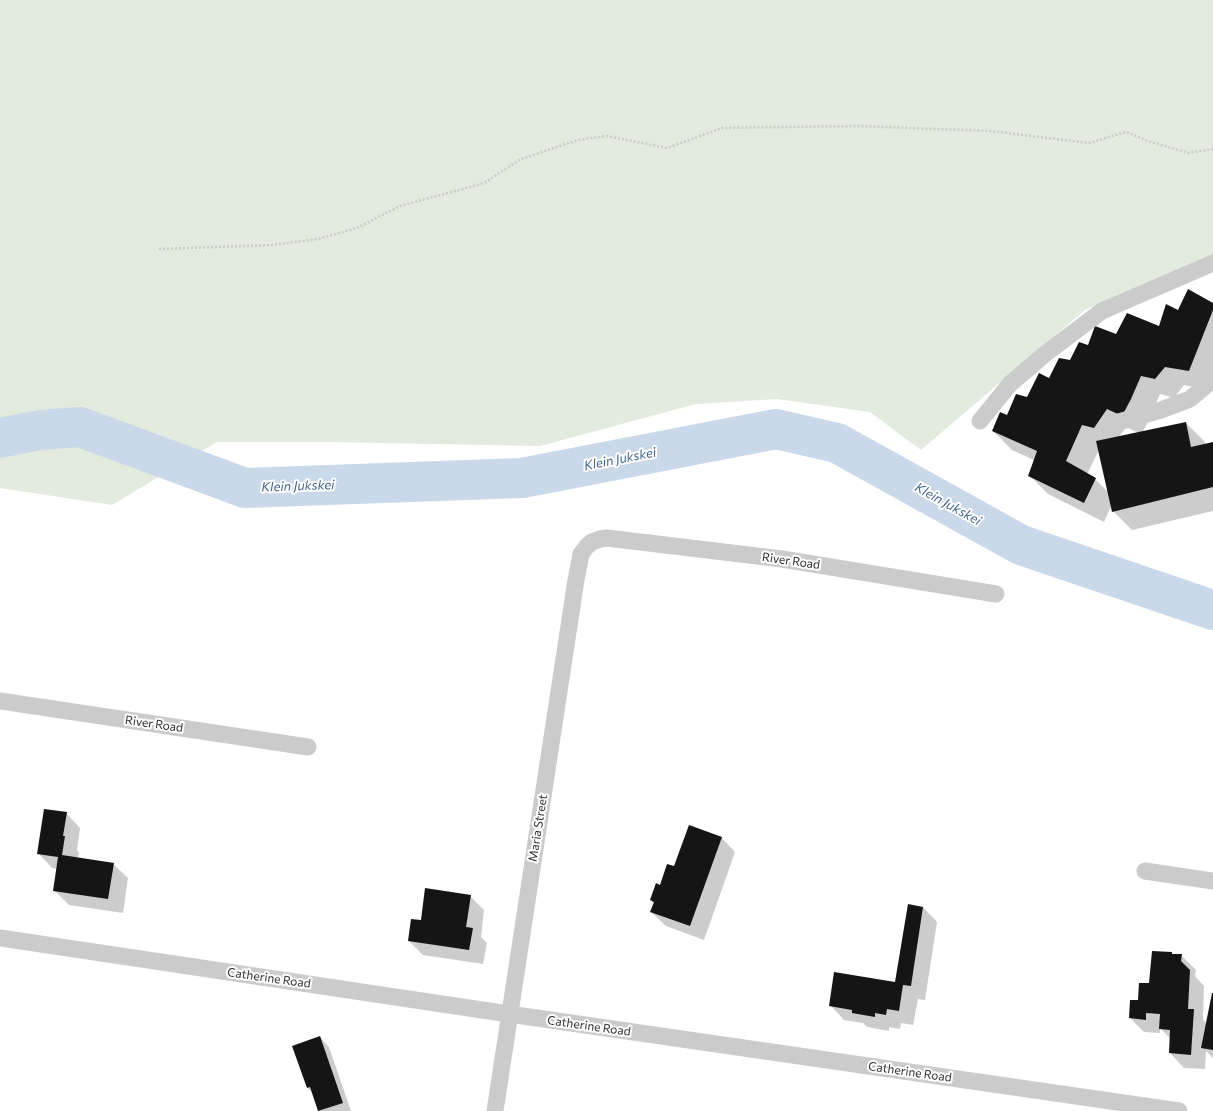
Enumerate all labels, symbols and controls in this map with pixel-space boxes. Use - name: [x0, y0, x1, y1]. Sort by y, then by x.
- water label: Klein Jukskei: [583, 444, 657, 474]
- water label: Klein Jukskei: [261, 477, 335, 495]
- water label: Klein Jukskei: [912, 479, 984, 529]
- street label: River Road: [761, 550, 821, 572]
- street label: River Road: [124, 713, 184, 735]
- street label: Maria Street: [526, 793, 550, 863]
- street label: Catherine Road: [226, 965, 312, 991]
- street label: Catherine Road: [546, 1013, 632, 1039]
- street label: Catherine Road: [867, 1059, 953, 1085]

